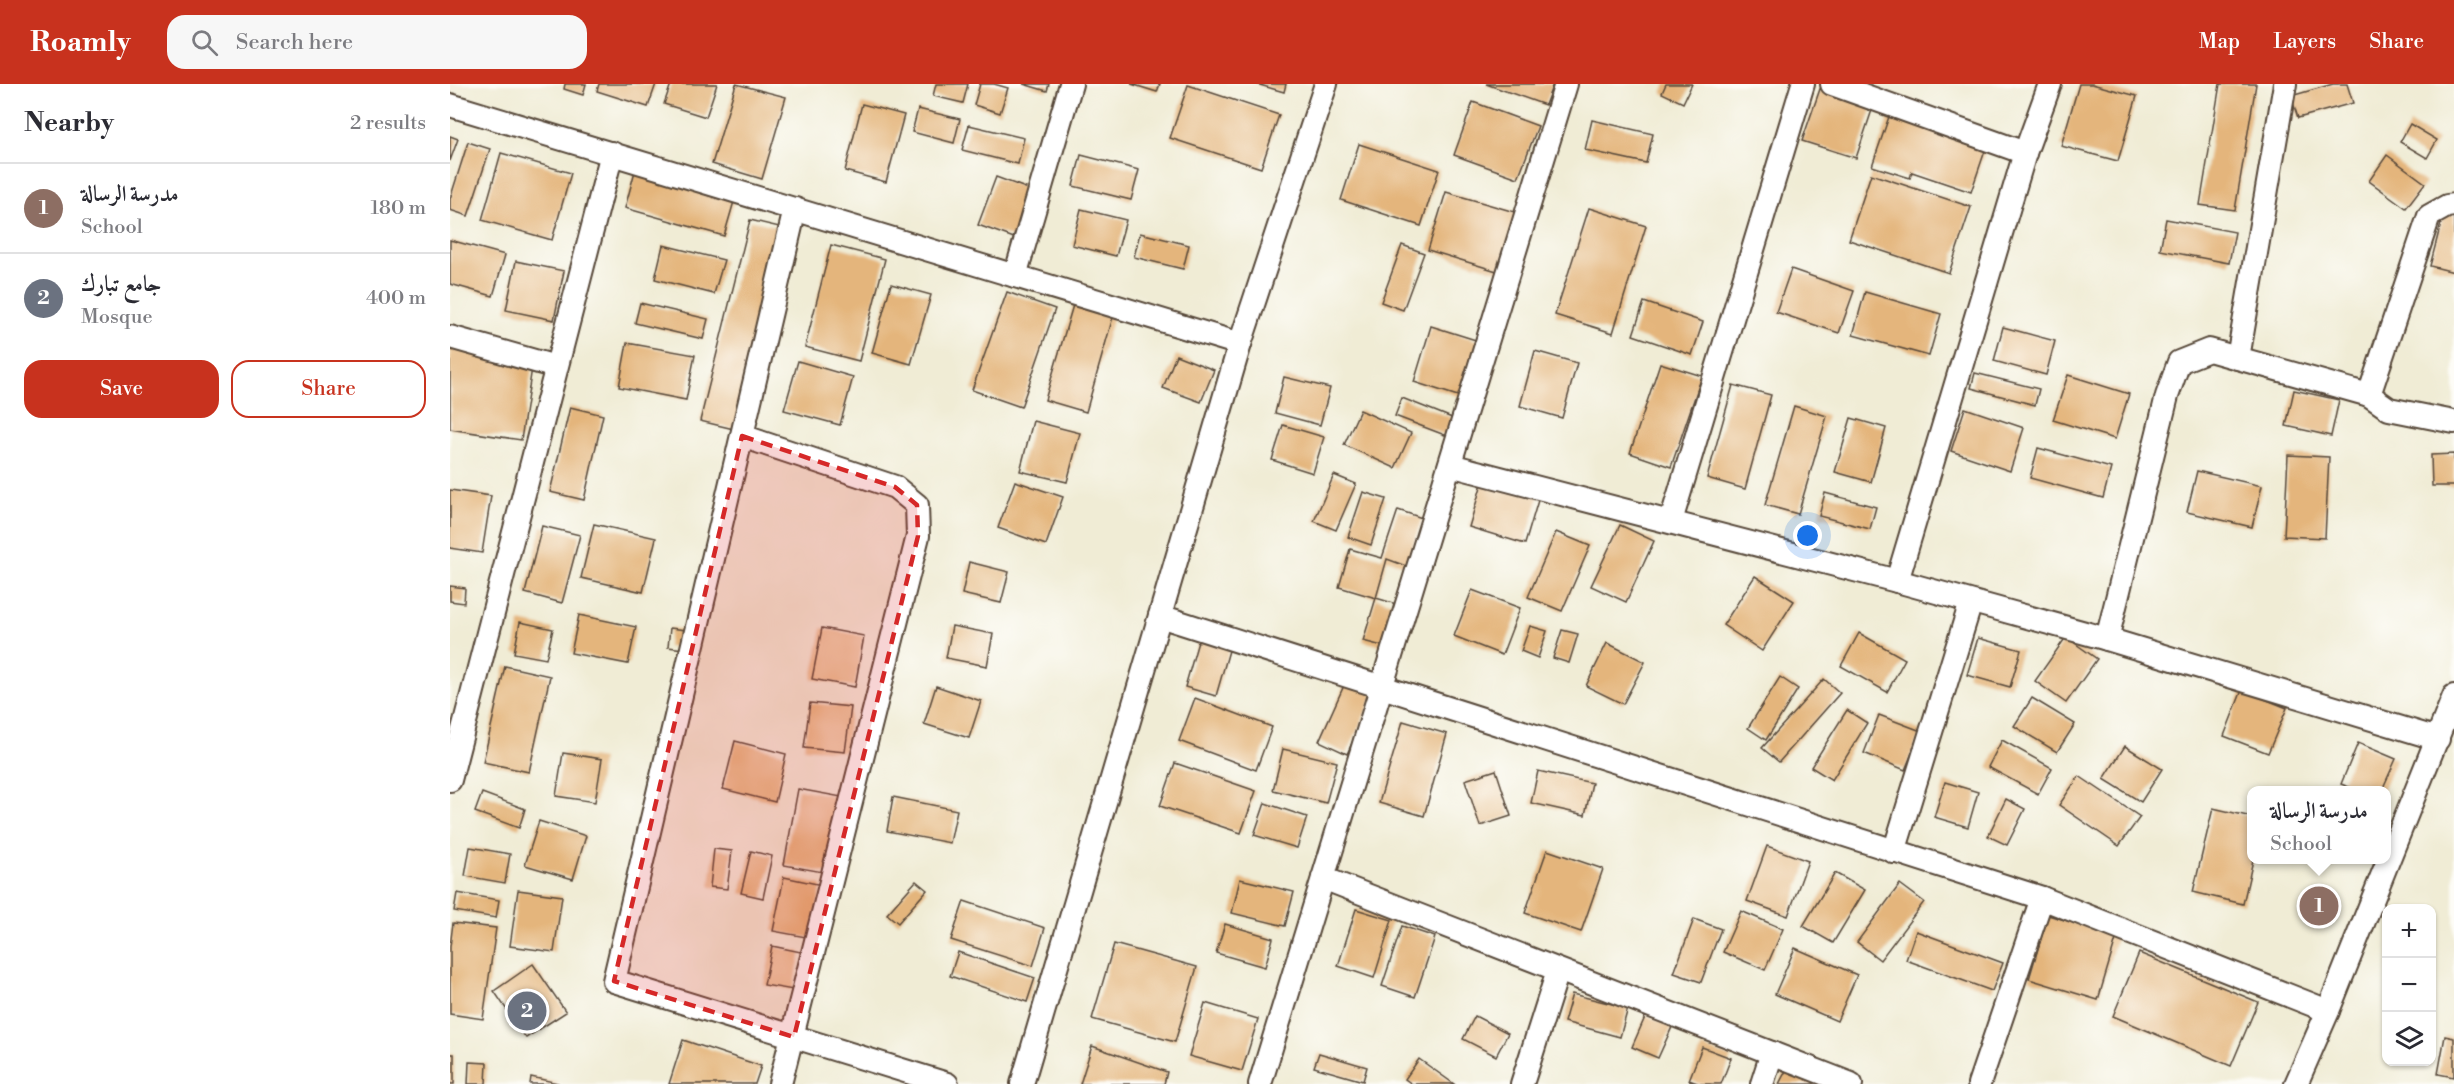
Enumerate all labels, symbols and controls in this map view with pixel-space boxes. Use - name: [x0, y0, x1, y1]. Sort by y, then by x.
- search box: [167, 15, 587, 69]
- text: Roamly: [30, 25, 131, 60]
- icon: search: [188, 26, 221, 59]
- text: Search here: [236, 29, 353, 56]
- text: Map: [2199, 29, 2240, 55]
- text: Layers: [2273, 29, 2336, 55]
- text: Share: [2369, 29, 2424, 55]
- text: Nearby: [24, 107, 114, 139]
- text: 2 results: [350, 111, 426, 136]
- text: مدرسة الرسالة: [81, 181, 179, 208]
- text: 1: [39, 196, 48, 221]
- text: 180 m: [371, 196, 426, 221]
- text: School: [81, 215, 143, 240]
- text: جامع تبارك: [81, 271, 161, 298]
- text: 2: [37, 286, 50, 311]
- text: 400 m: [366, 286, 426, 311]
- text: Mosque: [81, 305, 153, 330]
- button: Save: [24, 360, 219, 418]
- button: Share: [231, 360, 426, 418]
- your location: [1793, 521, 1822, 550]
- popup: [2247, 786, 2391, 864]
- text: مدرسة الرسالة: [2270, 798, 2368, 825]
- text: School: [2270, 832, 2332, 857]
- pin: 1: [2300, 884, 2338, 928]
- map controls: [2382, 904, 2436, 1066]
- button: +: [2382, 904, 2436, 958]
- button: −: [2382, 958, 2436, 1012]
- pin: 2: [508, 988, 547, 1034]
- button: layers: [2382, 1012, 2436, 1066]

